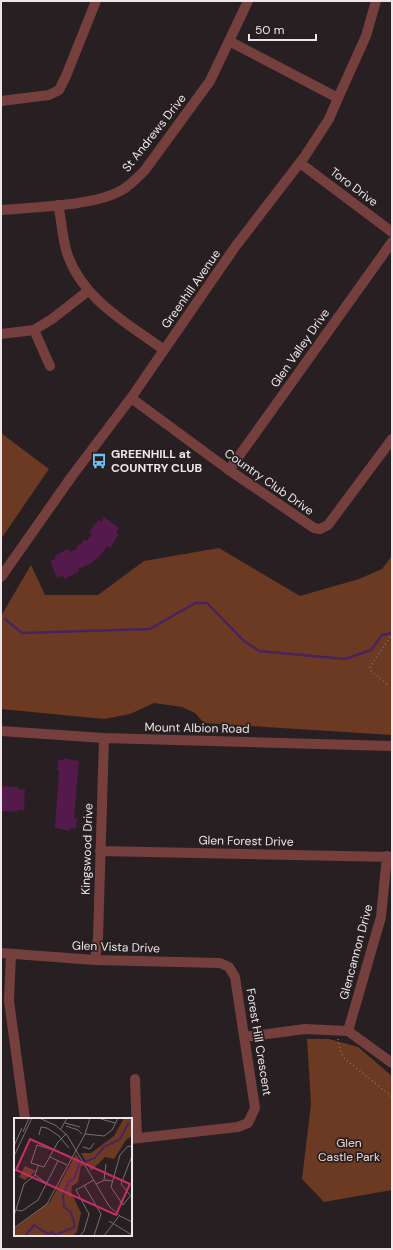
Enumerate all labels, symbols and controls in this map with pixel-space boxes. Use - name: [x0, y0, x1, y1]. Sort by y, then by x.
- scale bar: [249, 16, 316, 42]
- text: 50 m: [255, 22, 284, 38]
- street label: St Andrews Drive: [119, 91, 190, 175]
- street label: Toro Drive: [327, 164, 381, 210]
- street label: Greenhill Avenue: [158, 246, 224, 332]
- street label: Glen Valley Drive: [267, 305, 333, 391]
- street label: Country Club Drive: [221, 445, 317, 519]
- place label: GREENHILL at COUNTRY CLUB: [111, 446, 203, 476]
- bus stop icon: GREENHILL at COUNTRY CLUB: [90, 452, 108, 470]
- street label: Mount Albion Road: [144, 719, 250, 737]
- street label: Kingswood Drive: [77, 803, 97, 895]
- street label: Glen Forest Drive: [198, 832, 294, 850]
- street label: Glencannon Drive: [336, 902, 376, 1002]
- street label: Glen Vista Drive: [72, 937, 161, 957]
- street label: Forest Hill Crescent: [243, 987, 275, 1097]
- inset map: [14, 1118, 132, 1236]
- park label: Glen Castle Park: [318, 1135, 380, 1165]

